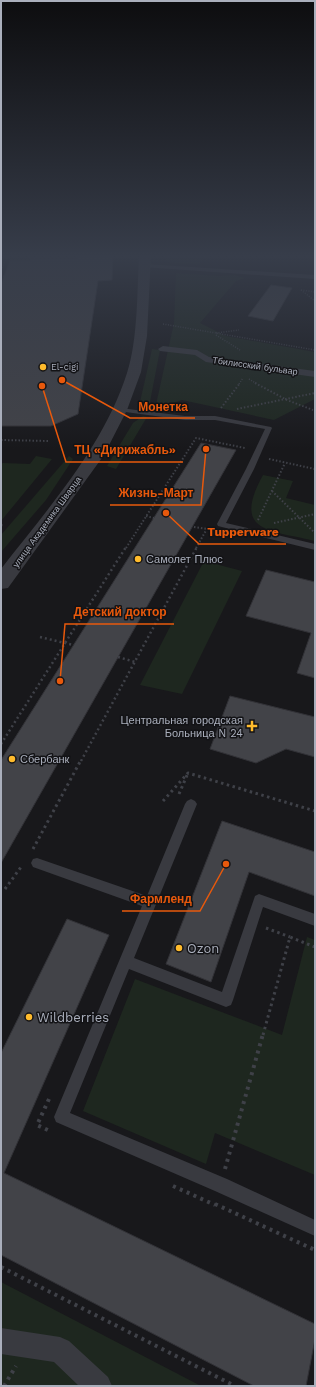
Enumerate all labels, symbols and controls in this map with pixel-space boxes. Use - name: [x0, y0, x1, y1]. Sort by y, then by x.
- street label: Тбилисский бульвар: [212, 355, 298, 377]
- marker: El-cigi: [38, 362, 48, 372]
- place label: El-cigi: [51, 362, 78, 372]
- callout: Монетка: [130, 394, 195, 418]
- text: Монетка: [138, 400, 188, 414]
- callout: ТЦ «Дирижабль»: [66, 438, 183, 462]
- text: ТЦ «Дирижабль»: [74, 443, 176, 457]
- street label: улица Академика Шварца: [11, 475, 83, 569]
- callout: Жизнь-Март: [110, 481, 201, 505]
- text: Жизнь-Март: [117, 486, 194, 500]
- callout: Tupperware: [199, 520, 286, 544]
- text: Tupperware: [207, 525, 279, 539]
- place label: Самолет Плюс: [146, 553, 223, 566]
- marker: Самолет Плюс: [133, 554, 143, 564]
- callout: Детский доктор: [65, 600, 174, 624]
- text: Детский доктор: [73, 605, 167, 619]
- place label: Центральная городская Больница N 24: [120, 714, 243, 740]
- marker: Центральная городская Больница N 24: [246, 720, 258, 732]
- place label: Сбербанк: [20, 753, 70, 766]
- marker: Сбербанк: [7, 754, 17, 764]
- callout: Фармленд: [122, 887, 200, 911]
- text: Фармленд: [130, 892, 192, 906]
- place label: Ozon: [187, 941, 219, 956]
- marker: Ozon: [174, 943, 184, 953]
- place label: Wildberries: [37, 1010, 109, 1025]
- marker: Wildberries: [24, 1012, 34, 1022]

